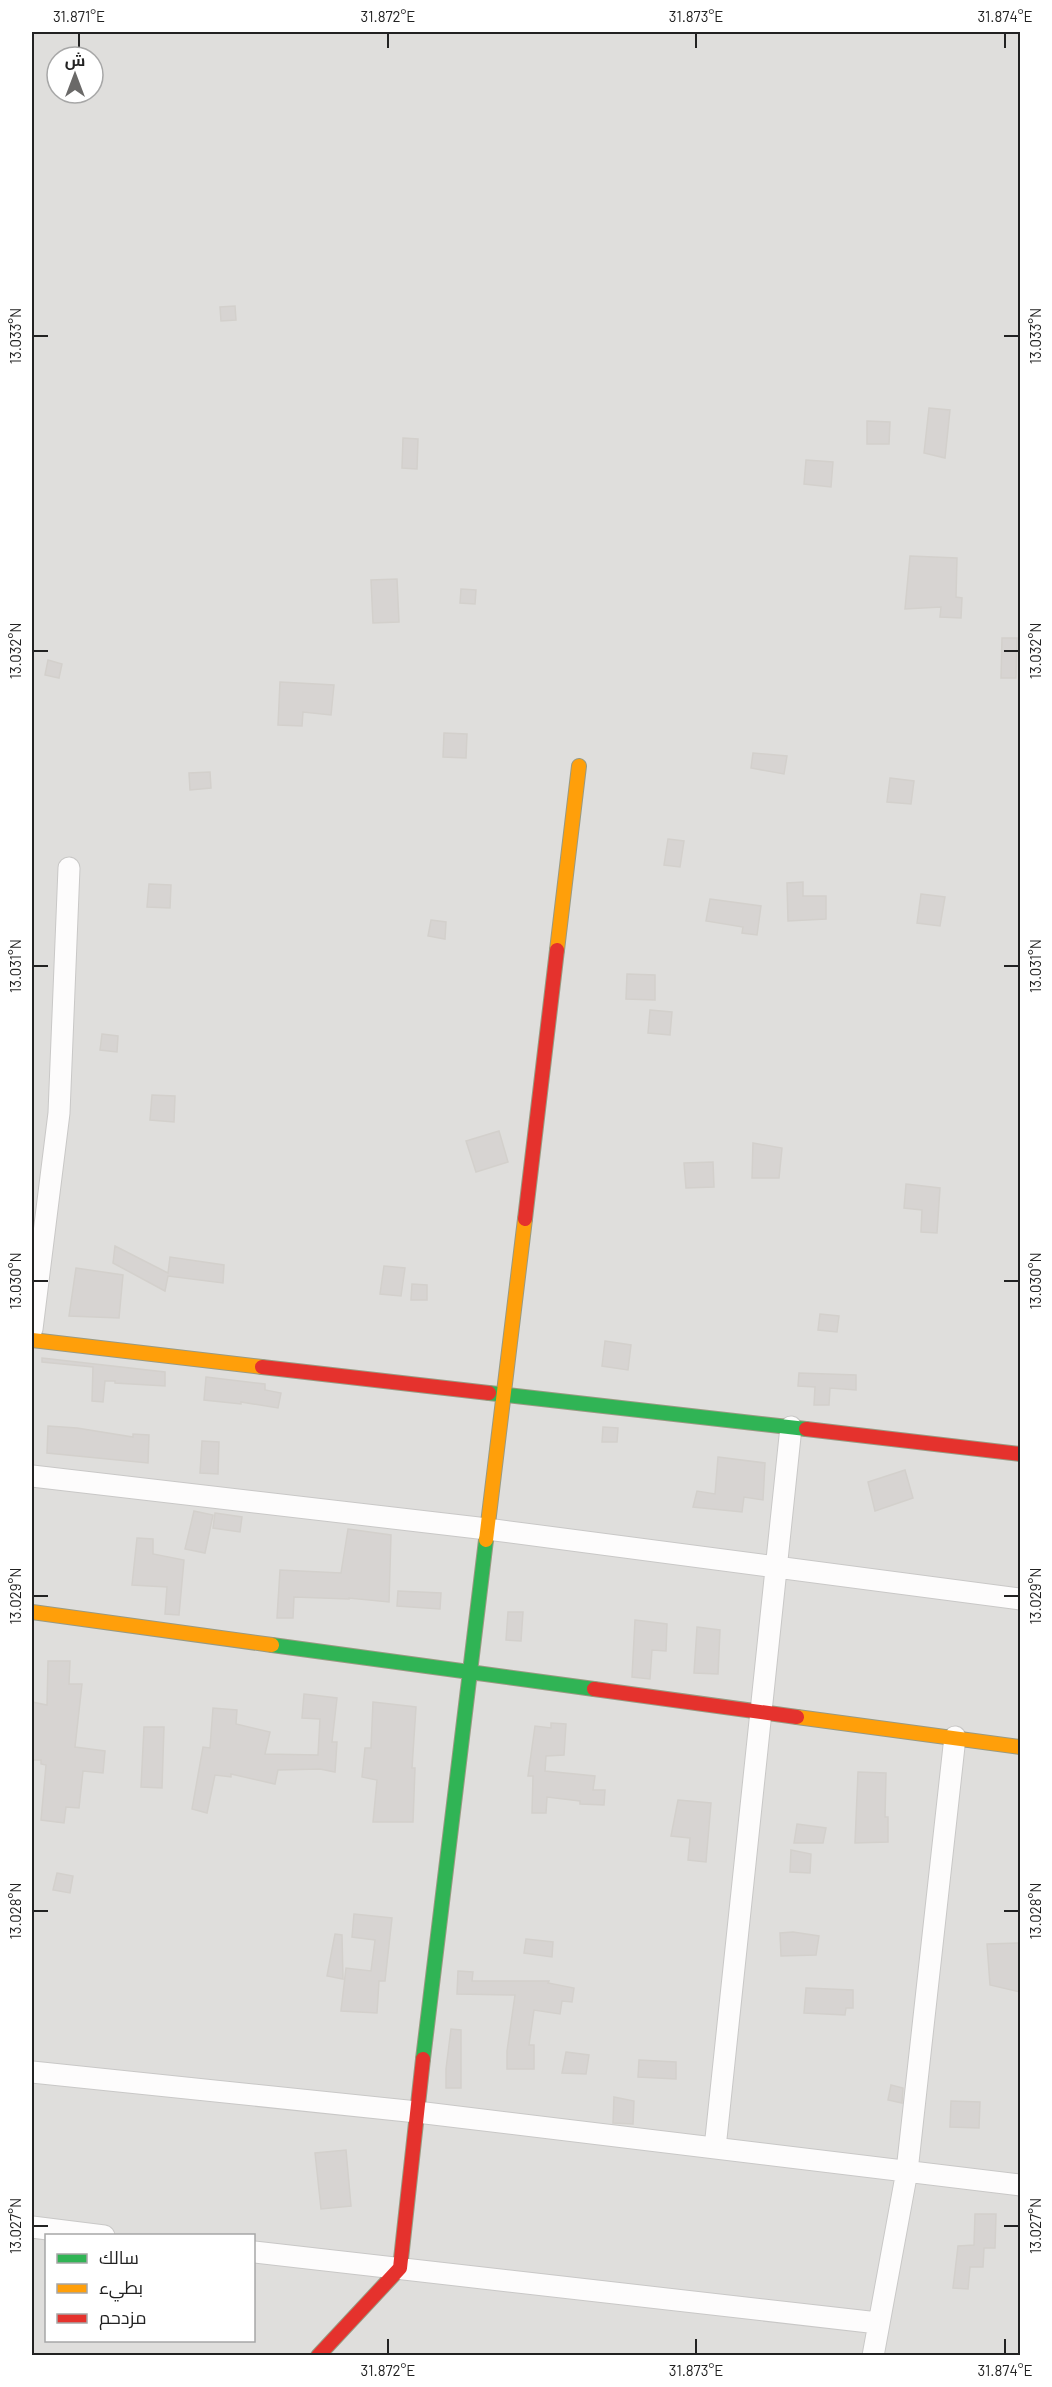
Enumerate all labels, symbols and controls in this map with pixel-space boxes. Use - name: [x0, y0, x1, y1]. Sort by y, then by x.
- text: 31.871°E: [53, 7, 105, 25]
- text: 31.872°E: [361, 7, 415, 25]
- text: 31.873°E: [669, 7, 723, 25]
- text: 31.874°E: [977, 7, 1033, 25]
- north arrow: [45, 45, 105, 105]
- text: ش: [65, 50, 85, 70]
- text: 13.033°N: [6, 308, 24, 364]
- text: 13.033°N: [1026, 308, 1044, 364]
- text: 13.032°N: [6, 623, 24, 679]
- text: 13.032°N: [1026, 623, 1044, 679]
- text: 13.031°N: [6, 939, 24, 993]
- text: 13.031°N: [1026, 939, 1044, 993]
- text: 13.030°N: [6, 1252, 24, 1310]
- text: 13.030°N: [1026, 1252, 1044, 1310]
- text: 13.029°N: [6, 1568, 24, 1624]
- text: 13.029°N: [1026, 1568, 1044, 1624]
- text: 13.028°N: [6, 1883, 24, 1939]
- text: 13.028°N: [1026, 1883, 1044, 1939]
- text: 13.027°N: [6, 2198, 24, 2254]
- text: 13.027°N: [1026, 2198, 1044, 2254]
- legend: [45, 2234, 255, 2342]
- text: سالك: [99, 2246, 139, 2268]
- text: بطيء: [99, 2276, 143, 2302]
- text: مزدحم: [99, 2306, 147, 2330]
- text: 31.872°E: [361, 2361, 415, 2379]
- text: 31.873°E: [669, 2361, 723, 2379]
- text: 31.874°E: [977, 2361, 1033, 2379]

